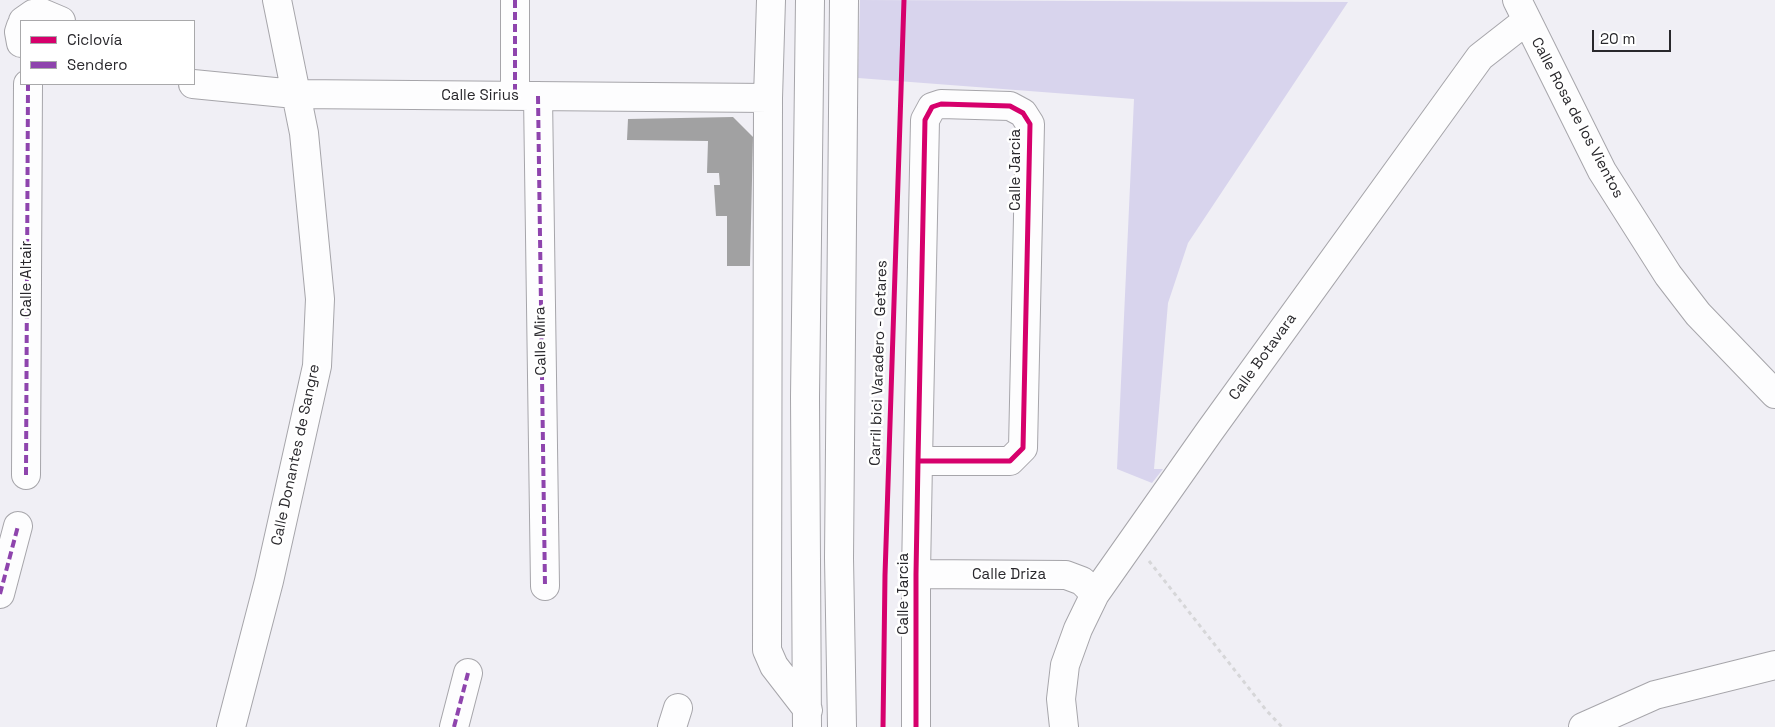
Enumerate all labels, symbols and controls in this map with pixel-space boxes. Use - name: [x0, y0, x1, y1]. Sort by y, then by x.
- legend: [20, 20, 195, 85]
- scale bar: [1595, 20, 1674, 52]
- text: 20 m: [1600, 29, 1635, 48]
- text: Ciclovía: [67, 30, 122, 49]
- street label: Calle Rosa de los Vientos: [1527, 35, 1627, 201]
- text: Sendero: [67, 55, 127, 74]
- street label: Calle Sirius: [441, 87, 519, 105]
- street label: Calle Jarcia: [1007, 129, 1025, 211]
- street label: Calle Altair: [18, 241, 36, 317]
- street label: Carril bici Varadero - Getares: [866, 260, 892, 466]
- street label: Calle Mira: [531, 306, 551, 376]
- street label: Calle Botavara: [1226, 310, 1300, 404]
- street label: Calle Donantes de Sangre: [268, 363, 324, 547]
- street label: Calle Jarcia: [895, 553, 913, 635]
- street label: Calle Driza: [972, 566, 1046, 584]

